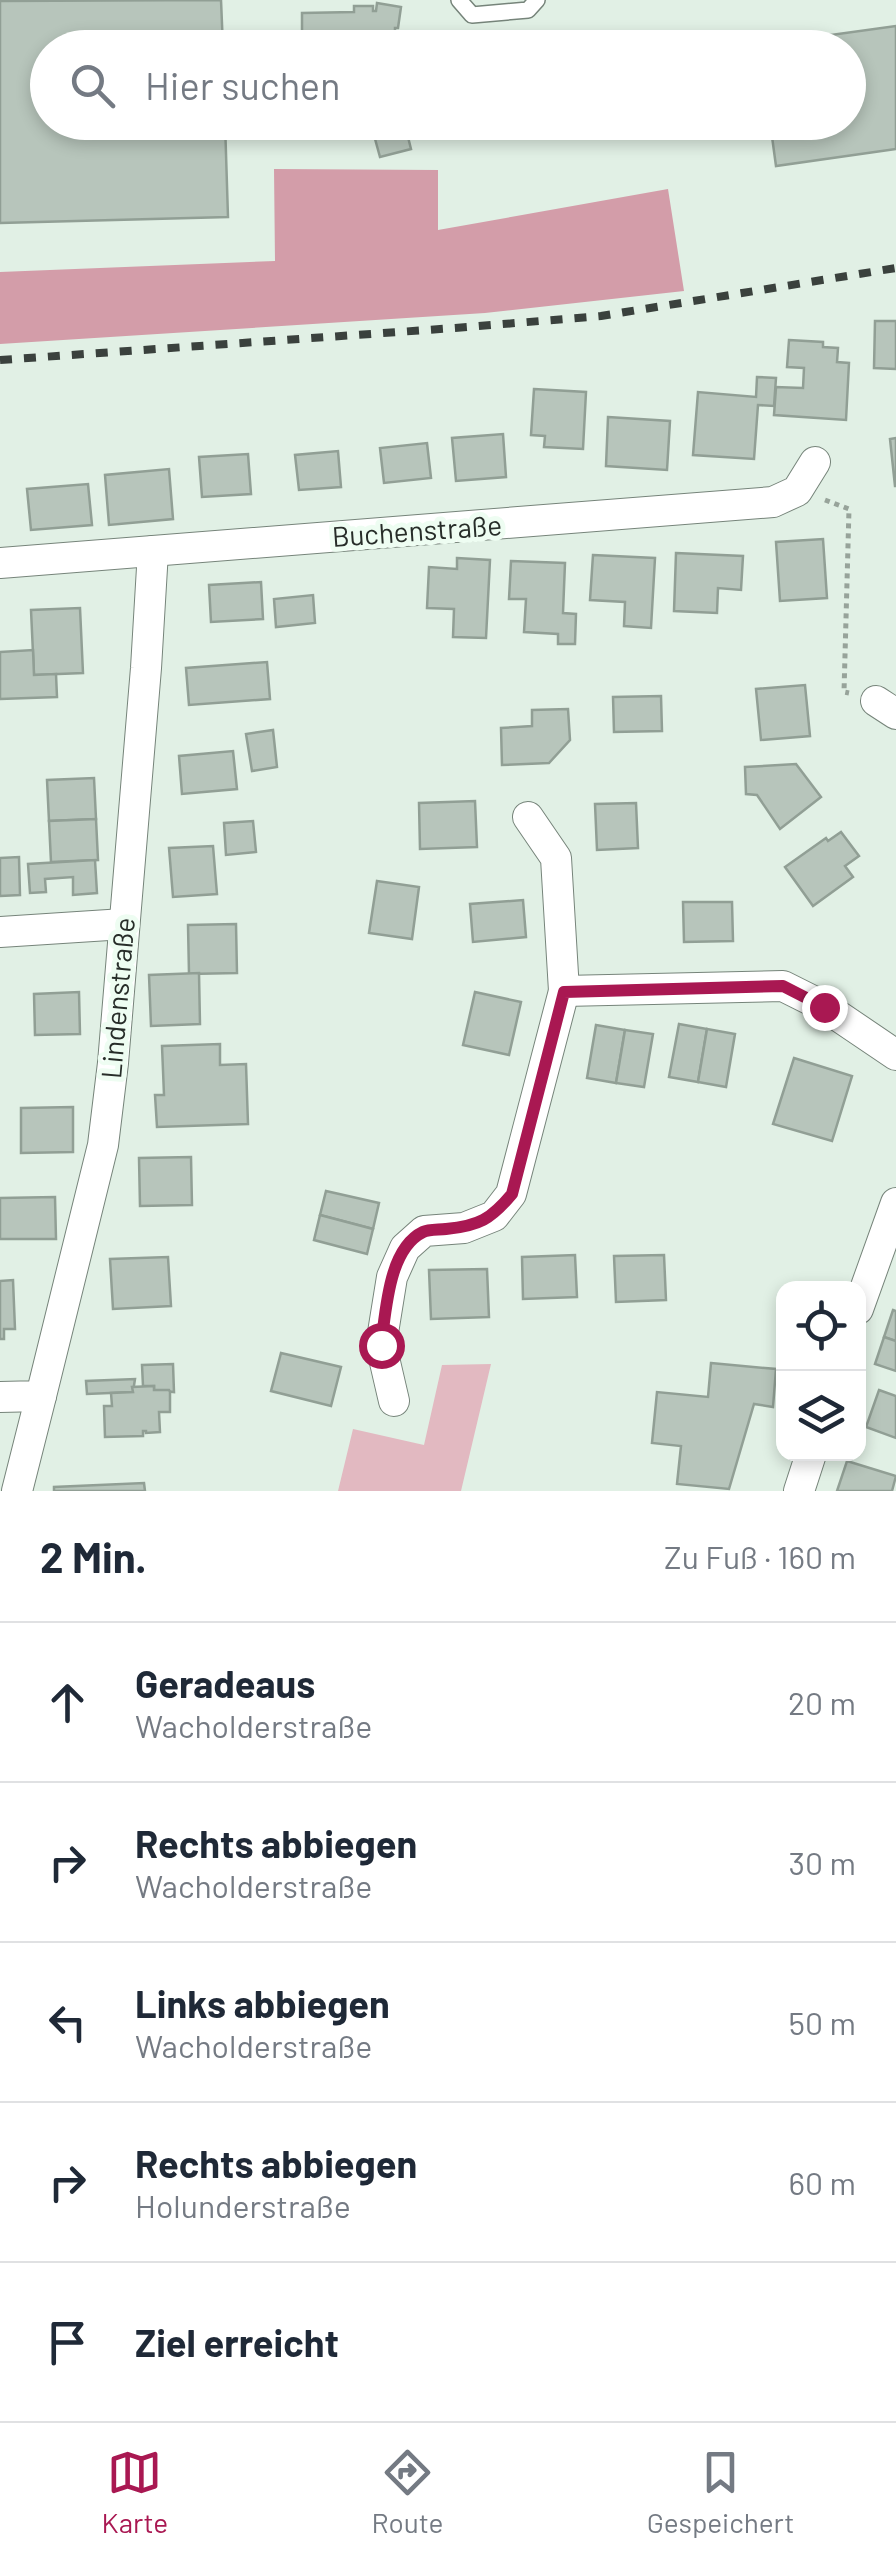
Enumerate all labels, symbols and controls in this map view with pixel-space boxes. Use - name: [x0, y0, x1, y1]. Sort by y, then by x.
- search box: [30, 30, 866, 140]
- icon: search: [65, 58, 120, 113]
- text: Hier suchen: [145, 62, 341, 108]
- street label: Buchenstraße: [331, 507, 503, 553]
- street label: Lindenstraße: [93, 916, 141, 1080]
- route end: [802, 985, 848, 1031]
- map controls: [776, 1281, 866, 1461]
- button: locate: [776, 1281, 866, 1371]
- route start: [359, 1323, 405, 1369]
- button: layers: [776, 1371, 866, 1461]
- text: 2 Min.: [40, 1531, 147, 1581]
- text: Zu Fuß · 160 m: [664, 1537, 856, 1575]
- text: Geradeaus: [135, 1660, 315, 1706]
- icon: ahead: [40, 1675, 95, 1730]
- text: 20 m: [788, 1683, 856, 1721]
- text: Wacholderstraße: [135, 1706, 372, 1744]
- text: Rechts abbiegen: [135, 1820, 417, 1866]
- icon: right: [40, 1835, 95, 1890]
- text: 30 m: [789, 1843, 856, 1881]
- text: Wacholderstraße: [135, 1866, 372, 1904]
- text: Links abbiegen: [135, 1980, 390, 2026]
- icon: left: [40, 1995, 95, 2050]
- text: 50 m: [789, 2003, 856, 2041]
- text: Wacholderstraße: [135, 2026, 372, 2064]
- text: Rechts abbiegen: [135, 2140, 417, 2186]
- icon: right: [40, 2155, 95, 2210]
- text: 60 m: [789, 2163, 856, 2201]
- text: Holunderstraße: [135, 2186, 351, 2224]
- icon: arrive: [40, 2315, 95, 2370]
- text: Ziel erreicht: [135, 2319, 339, 2365]
- tab: Karte: [102, 2445, 168, 2539]
- tab: Route: [371, 2445, 443, 2539]
- tab: Gespeichert: [647, 2445, 794, 2539]

